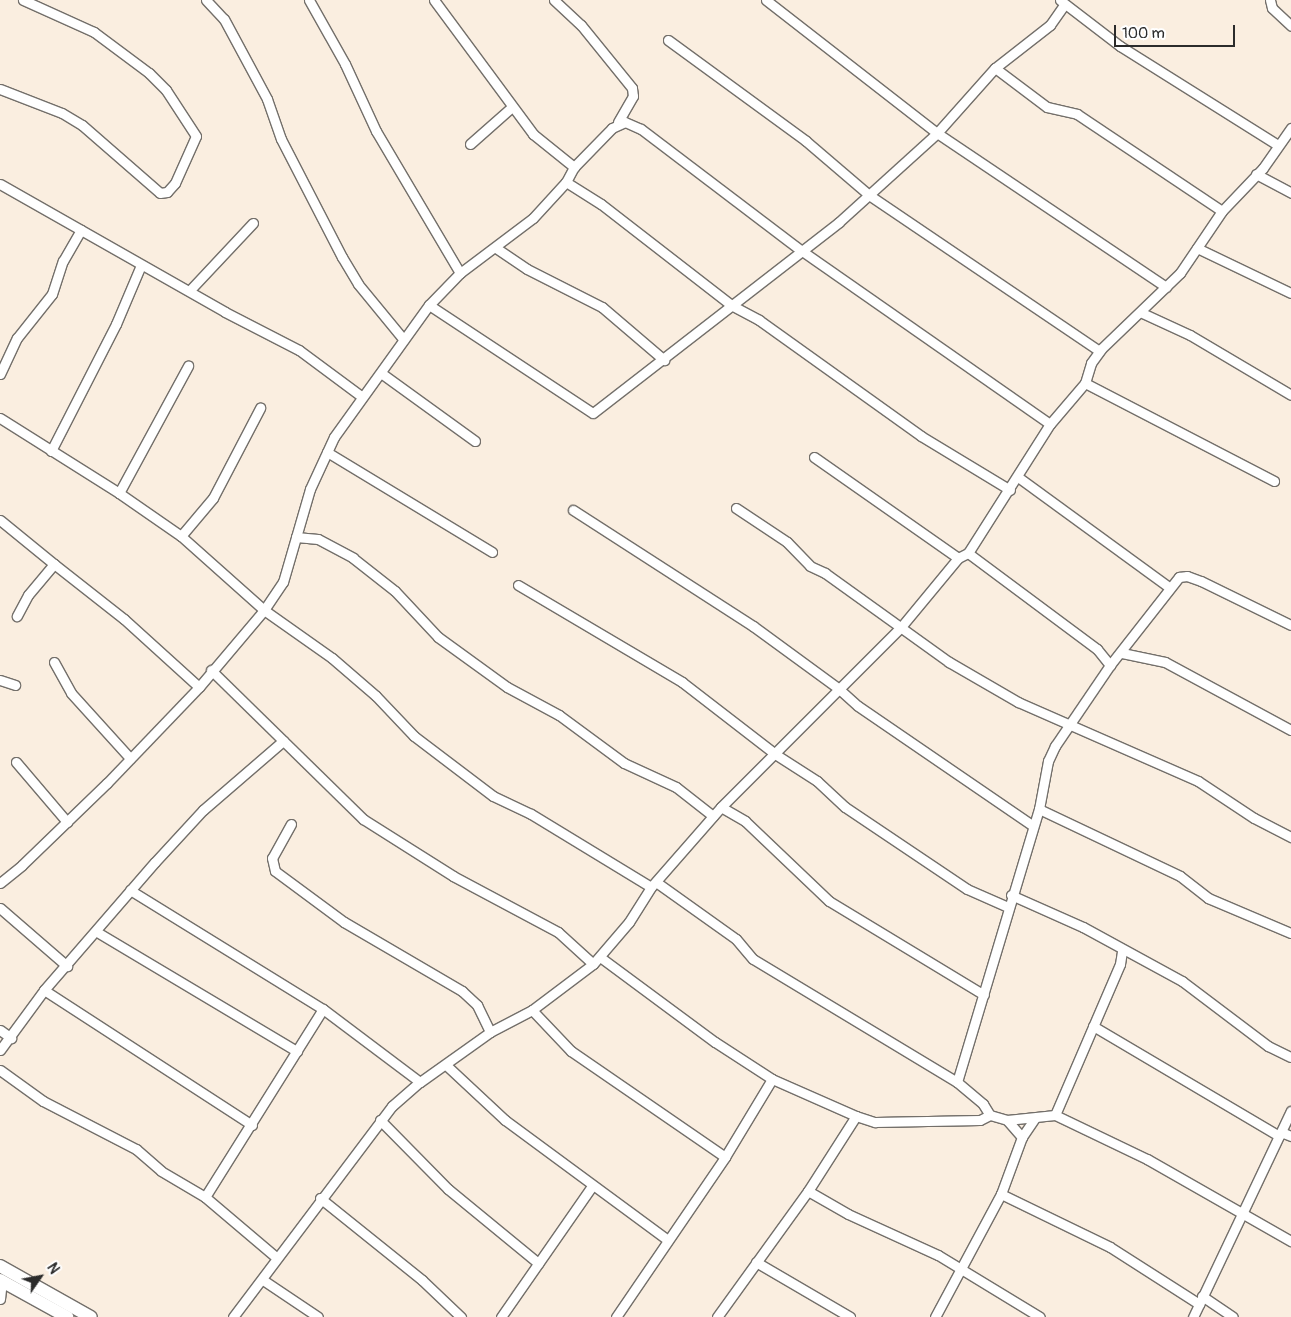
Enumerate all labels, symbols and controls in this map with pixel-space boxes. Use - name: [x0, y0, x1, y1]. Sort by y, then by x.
- scale bar: [1116, 15, 1237, 47]
- text: 100 m: [1122, 24, 1165, 43]
- north arrow: [15, 1252, 65, 1302]
- text: N: [43, 1260, 63, 1277]

